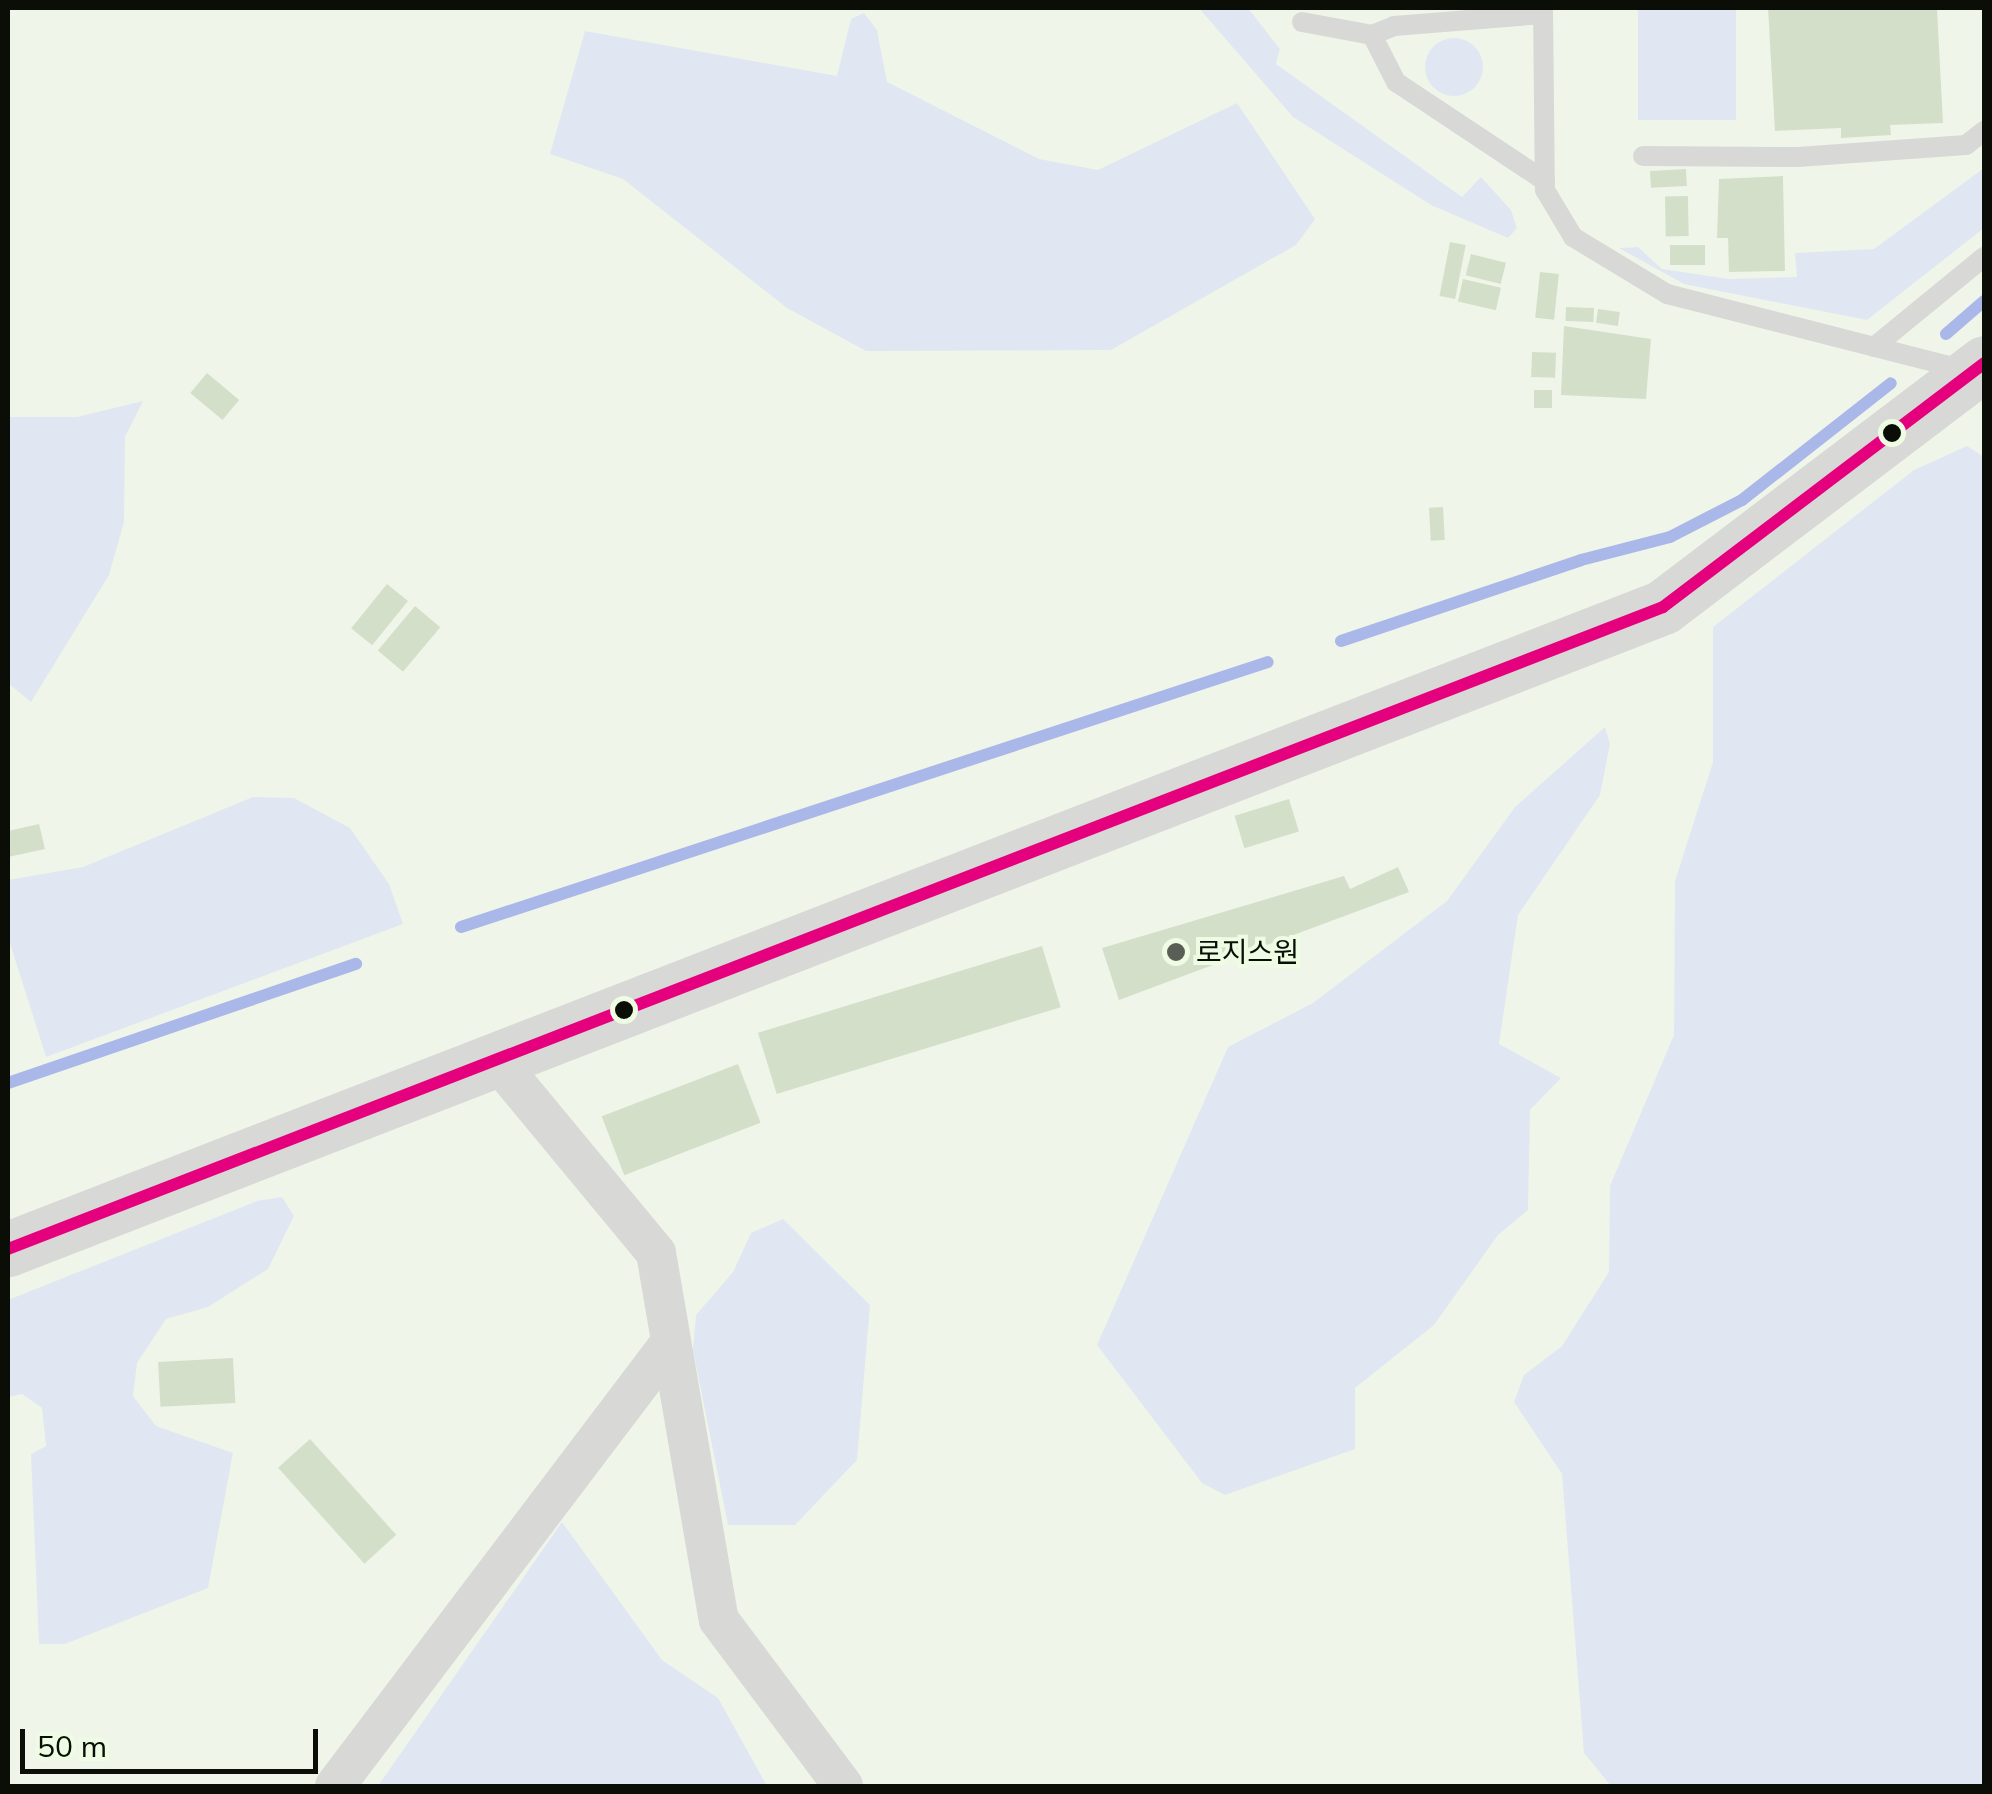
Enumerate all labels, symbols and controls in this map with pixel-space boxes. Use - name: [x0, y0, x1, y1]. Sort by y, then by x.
- unlabelled marker: [1882, 423, 1902, 443]
- place label: 로지스원: [1196, 935, 1299, 969]
- marker: 로지스원: [1165, 941, 1187, 963]
- unlabelled marker: [614, 1000, 634, 1020]
- scale bar: [25, 1709, 322, 1771]
- text: 50 m: [37, 1727, 107, 1765]

